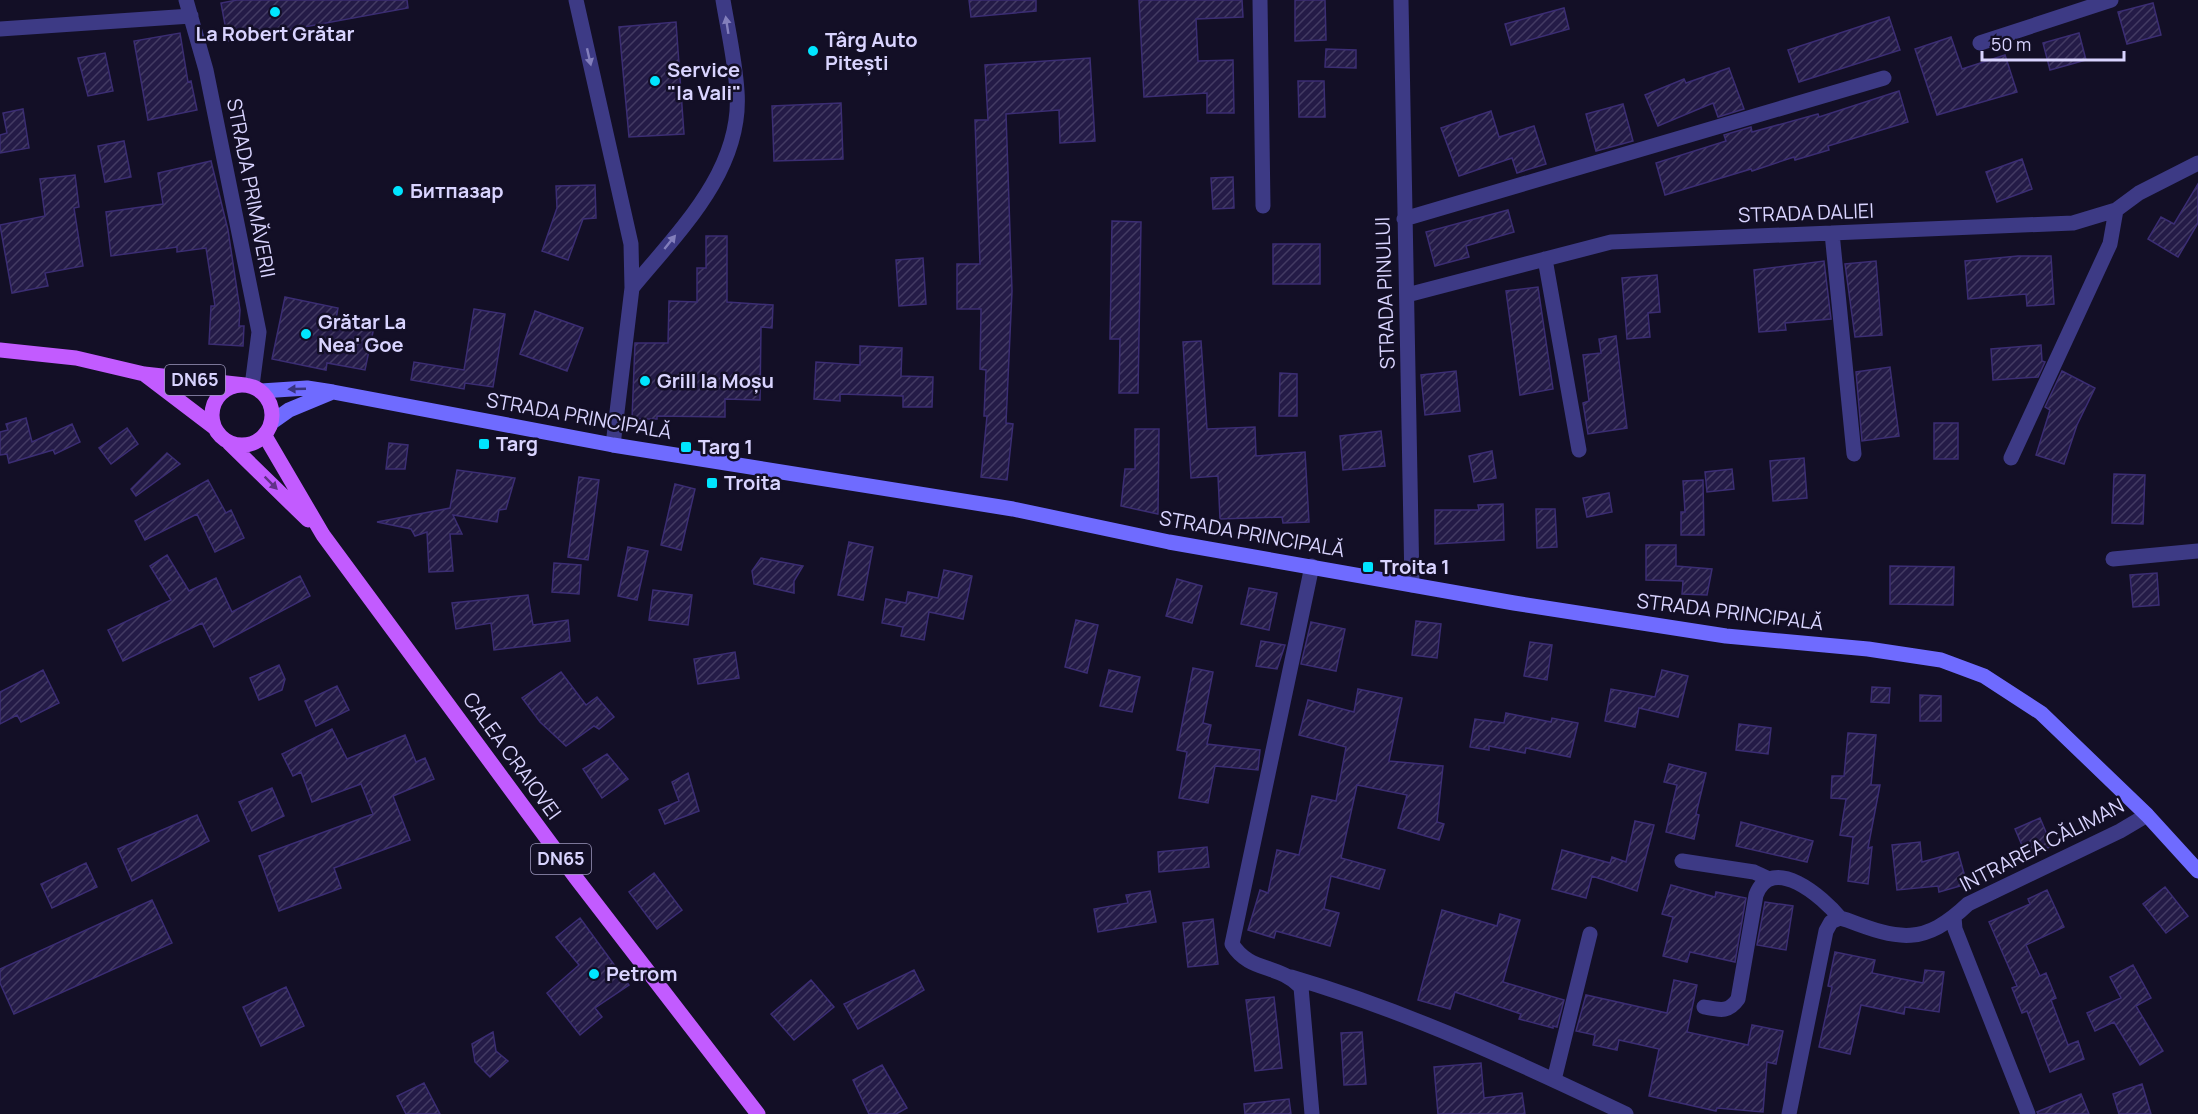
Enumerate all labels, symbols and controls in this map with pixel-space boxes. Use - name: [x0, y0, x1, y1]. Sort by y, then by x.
- marker: La Robert Grătar: [268, 5, 282, 19]
- one-way arrow: [722, 15, 731, 34]
- place label: La Robert Grătar: [196, 20, 354, 47]
- scale bar: [1982, 24, 2124, 62]
- place label: Târg Auto Pitești: [825, 26, 918, 76]
- text: 50 m: [1991, 32, 2031, 56]
- marker: Târg Auto Pitești: [806, 44, 820, 58]
- one-way arrow: [584, 48, 594, 66]
- place label: Service "la Vali": [667, 56, 741, 106]
- marker: Service "la Vali": [648, 74, 662, 88]
- street label: STRADA PRIMĂVERII: [221, 96, 282, 280]
- place label: Битпазар: [410, 177, 504, 204]
- marker: Битпазар: [391, 184, 405, 198]
- street label: STRADA DALIEI: [1738, 197, 1874, 228]
- street label: STRADA PINULUI: [1368, 216, 1401, 370]
- one-way arrow: [663, 235, 675, 250]
- place label: Grătar La Nea' Goe: [318, 308, 406, 358]
- marker: Grătar La Nea' Goe: [299, 327, 313, 341]
- road number: DN65: [165, 365, 225, 395]
- place label: Grill la Moșu: [657, 367, 774, 394]
- marker: Grill la Moșu: [638, 374, 652, 388]
- one-way arrow: [287, 384, 306, 393]
- street label: STRADA PRINCIPALĂ: [484, 386, 674, 445]
- place label: Targ: [496, 430, 538, 457]
- place label: Targ 1: [698, 433, 753, 460]
- marker: Targ: [477, 437, 491, 451]
- marker: Targ 1: [679, 440, 693, 454]
- place label: Troita: [724, 469, 781, 496]
- one-way arrow: [264, 476, 278, 491]
- marker: Troita: [705, 476, 719, 490]
- street label: STRADA PRINCIPALĂ: [1157, 504, 1347, 563]
- place label: Troita 1: [1380, 553, 1450, 580]
- marker: Troita 1: [1361, 560, 1375, 574]
- street label: STRADA PRINCIPALĂ: [1635, 587, 1825, 636]
- street label: CALEA CRAIOVEI: [457, 687, 568, 825]
- street label: INTRAREA CĂLIMAN: [1955, 791, 2128, 898]
- road number: DN65: [531, 844, 591, 874]
- place label: Petrom: [606, 960, 677, 987]
- marker: Petrom: [587, 967, 601, 981]

